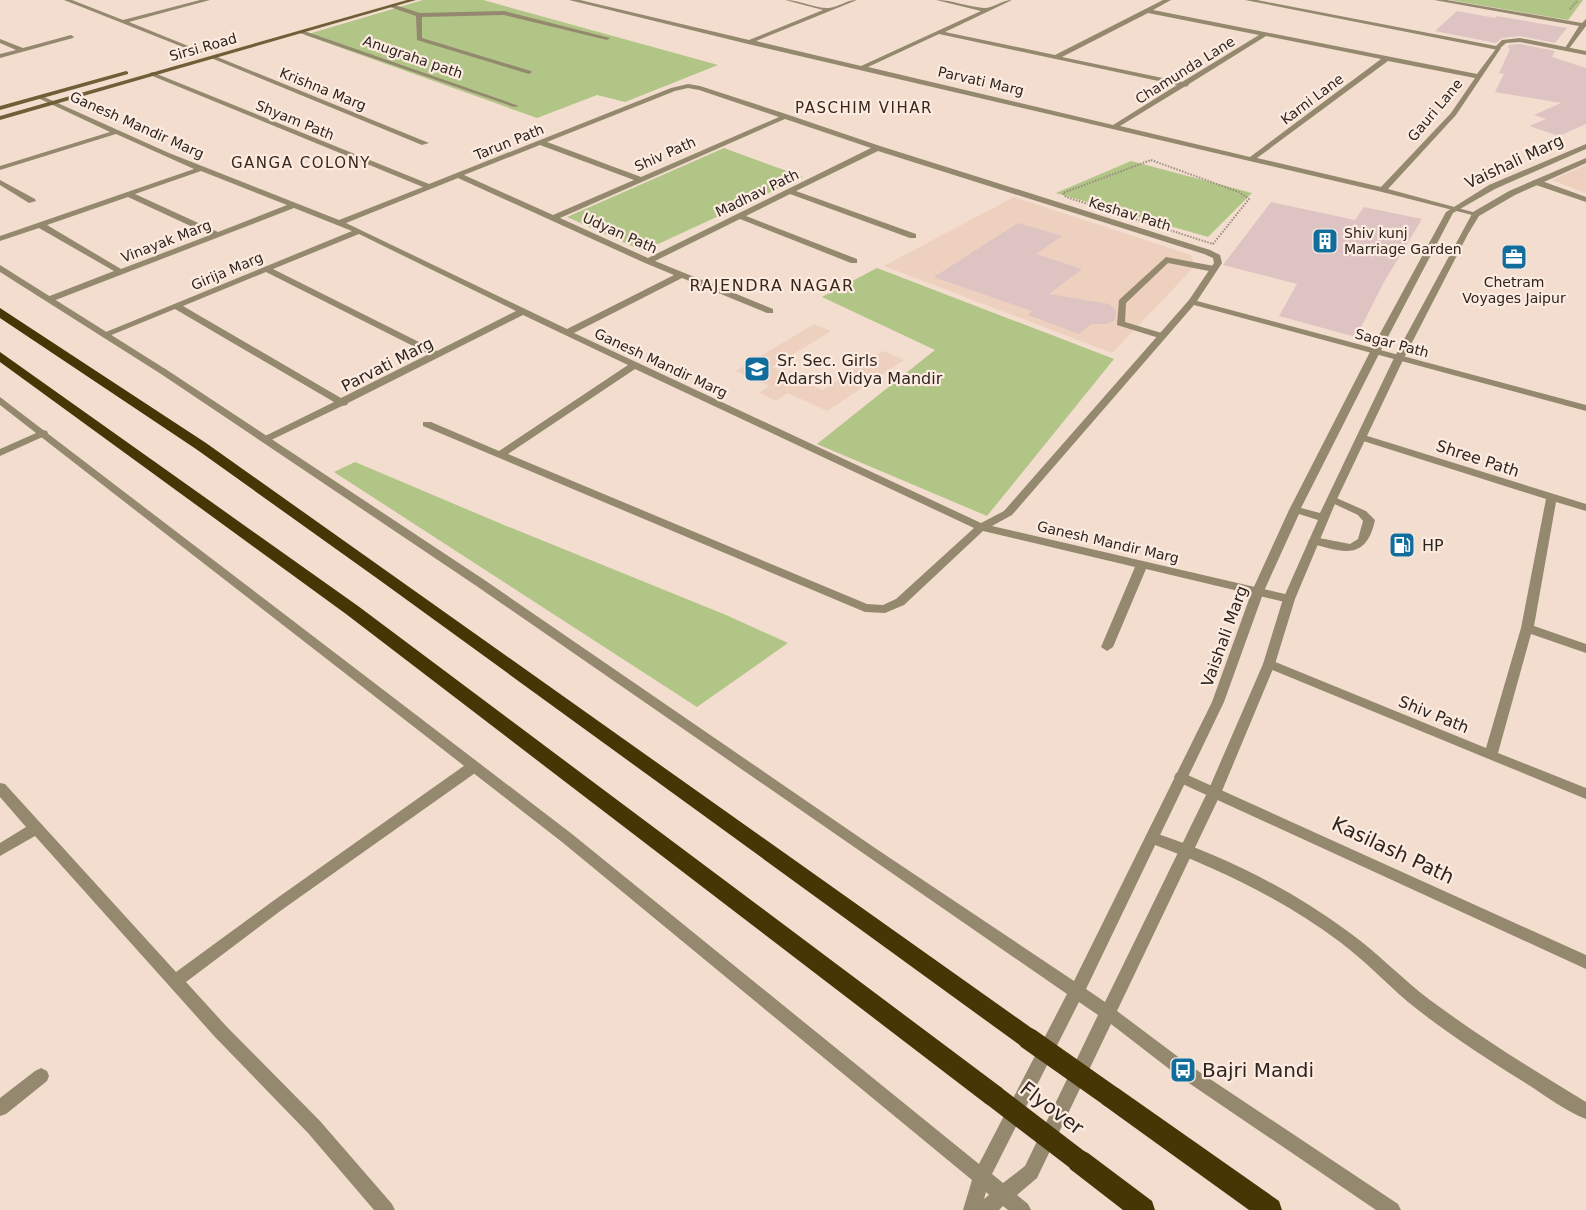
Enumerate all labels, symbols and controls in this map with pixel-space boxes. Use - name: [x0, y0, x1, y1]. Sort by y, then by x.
- street label: Sirsi Road: [167, 30, 239, 64]
- street label: Anugraha path: [361, 32, 465, 82]
- street label: Chamunda Lane: [1132, 33, 1238, 107]
- street label: Parvati Marg: [936, 63, 1026, 99]
- street label: Krishna Marg: [277, 64, 369, 114]
- street label: Karni Lane: [1278, 70, 1346, 128]
- street label: Gauri Lane: [1404, 76, 1466, 144]
- street label: Ganesh Mandir Marg: [67, 88, 207, 162]
- street label: Shyam Path: [253, 97, 337, 143]
- district label: PASCHIM VIHAR: [795, 99, 933, 117]
- street label: Tarun Path: [471, 121, 546, 164]
- street label: Vaishali Marg: [1462, 130, 1566, 193]
- street label: Shiv Path: [632, 133, 698, 175]
- district label: GANGA COLONY: [231, 154, 371, 172]
- street label: Madhav Path: [713, 166, 801, 220]
- street label: Keshav Path: [1087, 194, 1173, 234]
- street label: Udyan Path: [580, 209, 660, 257]
- street label: Vinayak Marg: [119, 216, 213, 266]
- place label: Shiv kunj Marriage Garden: [1344, 225, 1462, 257]
- building icon: Shiv kunj Marriage Garden: [1310, 226, 1340, 256]
- office icon: Chetram Voyages Jaipur: [1499, 242, 1529, 272]
- street label: Girija Marg: [189, 249, 265, 293]
- place label: Chetram Voyages Jaipur: [1462, 274, 1566, 306]
- district label: RAJENDRA NAGAR: [689, 276, 855, 295]
- street label: Ganesh Mandir Marg: [592, 325, 730, 401]
- street label: Sagar Path: [1353, 325, 1431, 361]
- street label: Parvati Marg: [338, 333, 436, 396]
- place label: Sr. Sec. Girls Adarsh Vidya Mandir: [777, 351, 943, 388]
- school or university icon: Sr. Sec. Girls Adarsh Vidya Mandir: [742, 354, 772, 384]
- street label: Shree Path: [1434, 436, 1522, 481]
- street label: Ganesh Mandir Marg: [1036, 518, 1180, 566]
- fuel station icon: HP: [1387, 530, 1417, 560]
- place label: HP: [1422, 536, 1444, 555]
- street label: Vaishali Marg: [1197, 583, 1252, 689]
- street label: Shiv Path: [1396, 692, 1472, 737]
- street label: Kasilash Path: [1328, 811, 1458, 889]
- bus stop icon: Bajri Mandi: [1168, 1055, 1198, 1085]
- place label: Bajri Mandi: [1202, 1058, 1314, 1082]
- street label: Flyover: [1015, 1076, 1089, 1140]

